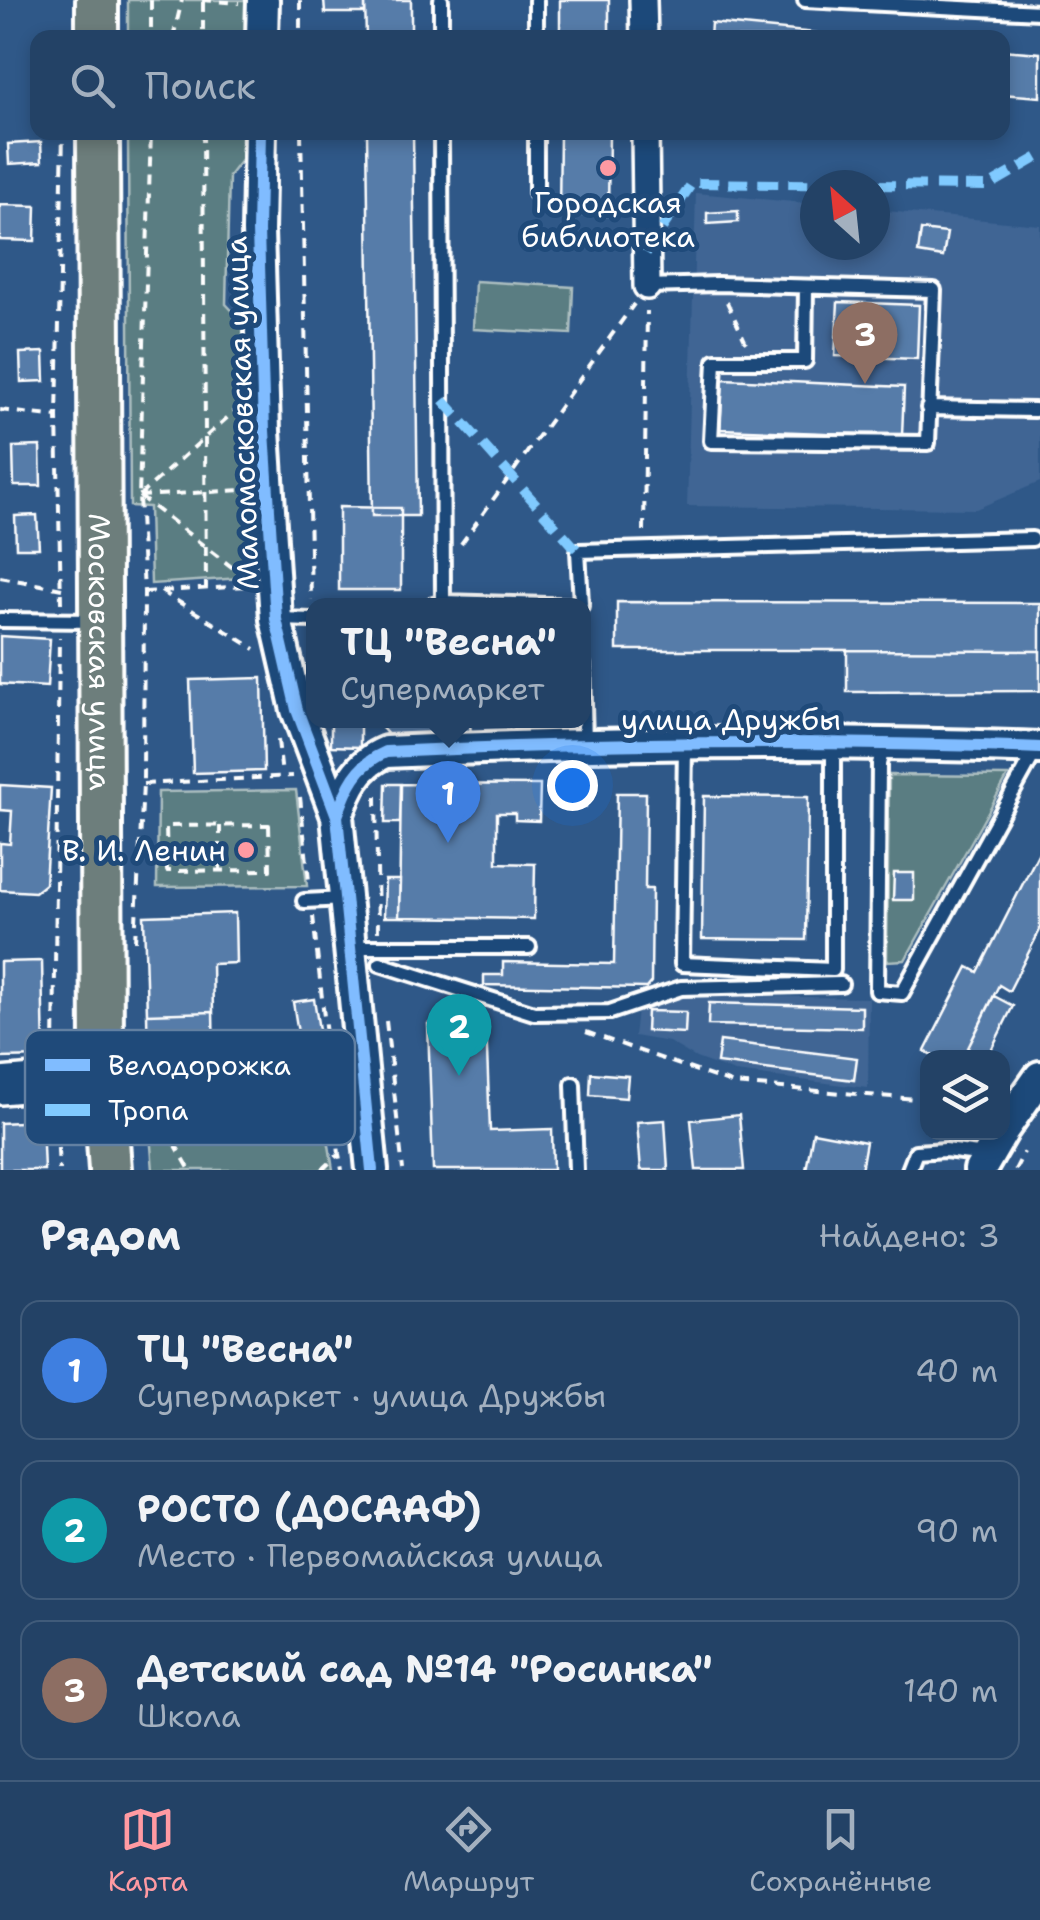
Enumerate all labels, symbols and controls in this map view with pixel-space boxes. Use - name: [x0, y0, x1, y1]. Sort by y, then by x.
- search box: [30, 30, 1010, 140]
- icon: search: [65, 58, 120, 113]
- text: Поиск: [145, 60, 256, 111]
- marker: Городская библиотека: [597, 157, 619, 179]
- north arrow: [800, 170, 890, 260]
- place label: Городская библиотека: [521, 182, 695, 257]
- street label: Маломосковская улица: [215, 235, 269, 591]
- pin: 3: [832, 302, 898, 384]
- street label: Московская улица: [79, 513, 121, 791]
- popup: [306, 598, 591, 728]
- text: ТЦ "Весна": [340, 616, 557, 667]
- text: Супермаркет: [340, 667, 544, 710]
- street label: улица Дружбы: [621, 699, 841, 740]
- pin: 1: [416, 760, 480, 843]
- your location: [547, 760, 598, 811]
- place label: В. И. Ленин: [62, 830, 226, 871]
- marker: В. И. Ленин: [235, 839, 257, 861]
- pin: 2: [426, 994, 492, 1076]
- legend: [25, 1030, 355, 1145]
- text: Велодорожка: [108, 1046, 291, 1084]
- map controls: [920, 1050, 1010, 1140]
- button: layers: [920, 1050, 1010, 1140]
- text: Тропа: [108, 1091, 188, 1129]
- text: Рядом: [40, 1207, 181, 1263]
- text: Найдено: 3: [819, 1214, 1000, 1257]
- text: ТЦ "Весна": [137, 1323, 353, 1374]
- text: 1: [67, 1349, 82, 1392]
- text: 40 m: [915, 1349, 998, 1392]
- text: Супермаркет · улица Дружбы: [137, 1374, 606, 1417]
- text: РОСТО (ДОСААФ): [137, 1483, 481, 1534]
- text: 2: [63, 1509, 86, 1552]
- text: 90 m: [915, 1509, 998, 1552]
- text: Место · Первомайская улица: [137, 1534, 603, 1577]
- text: Детский сад №14 "Росинка": [137, 1643, 713, 1694]
- text: 3: [63, 1669, 86, 1712]
- text: 140 m: [903, 1669, 998, 1712]
- text: Школа: [137, 1694, 241, 1737]
- tab: Карта: [108, 1802, 188, 1900]
- tab: Маршрут: [403, 1802, 534, 1900]
- tab: Сохранённые: [749, 1802, 932, 1900]

